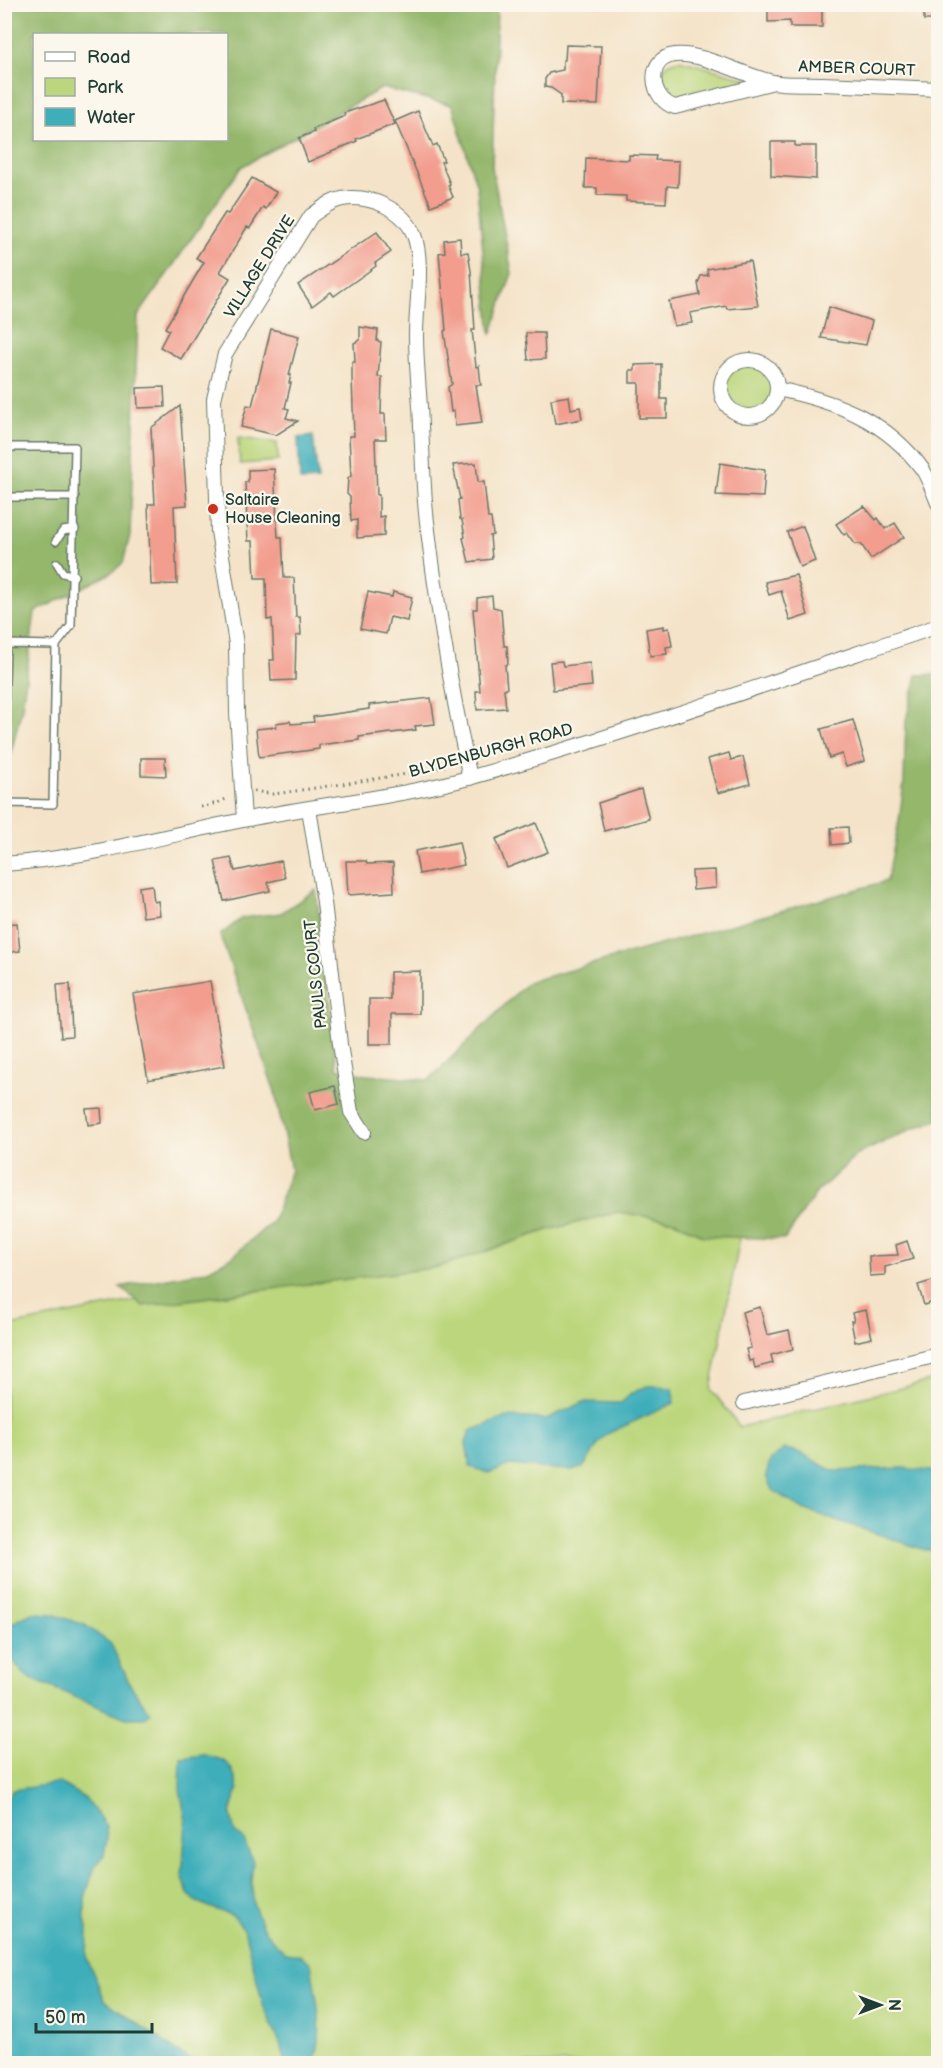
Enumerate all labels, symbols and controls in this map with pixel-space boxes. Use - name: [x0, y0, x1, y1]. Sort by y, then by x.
- legend: [33, 33, 228, 141]
- text: Road: [87, 47, 131, 68]
- street label: AMBER COURT: [798, 57, 916, 81]
- text: Park: [87, 77, 123, 98]
- text: Water: [87, 107, 135, 128]
- street label: VILLAGE DRIVE: [221, 212, 299, 322]
- place label: Saltaire House Cleaning: [225, 491, 341, 528]
- marker: Saltaire House Cleaning: [206, 502, 220, 516]
- street label: BLYDENBURGH ROAD: [407, 720, 575, 782]
- street label: PAULS COURT: [301, 918, 331, 1029]
- north arrow: [850, 1975, 910, 2035]
- scale bar: [36, 1996, 152, 2034]
- text: N: [884, 1999, 903, 2011]
- text: 50 m: [45, 2007, 86, 2028]

